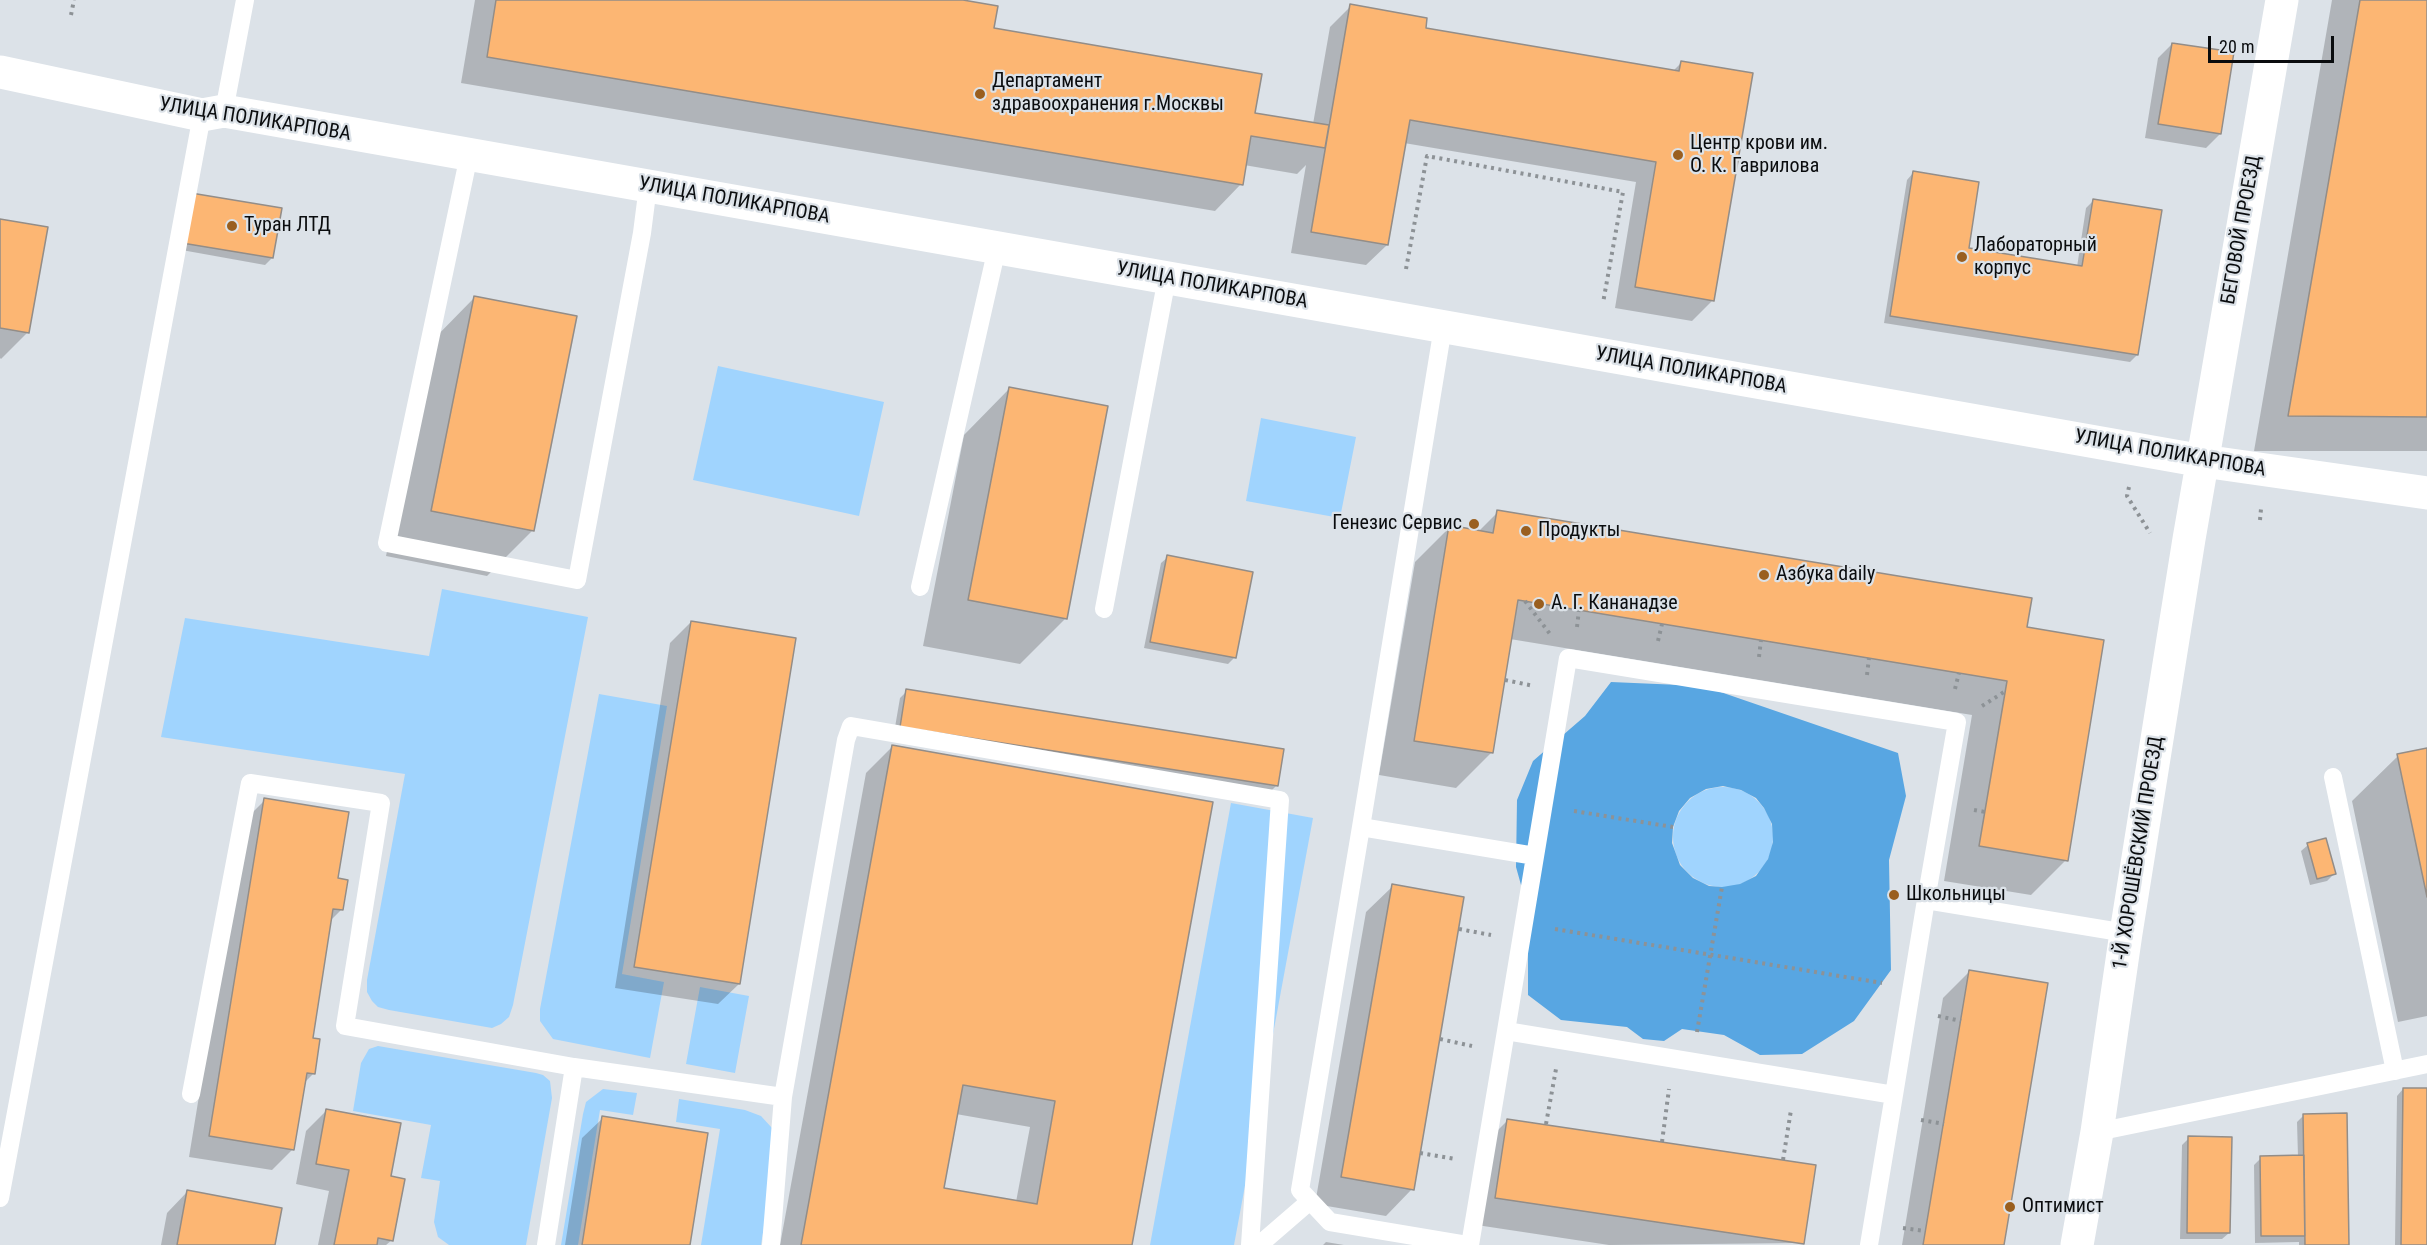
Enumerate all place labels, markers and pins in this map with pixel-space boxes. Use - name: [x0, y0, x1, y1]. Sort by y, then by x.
- place label: Департамент здравоохранения г.Москвы: [992, 70, 1224, 117]
- marker: Департамент здравоохранения г.Москвы: [973, 87, 987, 101]
- place label: Центр крови им. О. К. Гаврилова: [1690, 132, 1828, 179]
- marker: Центр крови им. О. К. Гаврилова: [1671, 148, 1685, 162]
- place label: Туран ЛТД: [244, 214, 331, 238]
- marker: Туран ЛТД: [225, 219, 239, 233]
- place label: Лабораторный корпус: [1974, 234, 2097, 281]
- marker: Лабораторный корпус: [1955, 250, 1969, 264]
- place label: Генезис Сервис: [1332, 512, 1462, 536]
- marker: Генезис Сервис: [1467, 517, 1481, 531]
- place label: Продукты: [1538, 519, 1620, 543]
- marker: Продукты: [1519, 524, 1533, 538]
- place label: Азбука daily: [1776, 563, 1875, 587]
- marker: Азбука daily: [1757, 568, 1771, 582]
- place label: А. Г. Кананадзе: [1551, 592, 1678, 616]
- marker: А. Г. Кананадзе: [1532, 597, 1546, 611]
- place label: Школьницы: [1906, 883, 2006, 907]
- marker: Школьницы: [1887, 888, 1901, 902]
- place label: Оптимист: [2022, 1195, 2104, 1219]
- marker: Оптимист: [2003, 1200, 2017, 1214]

